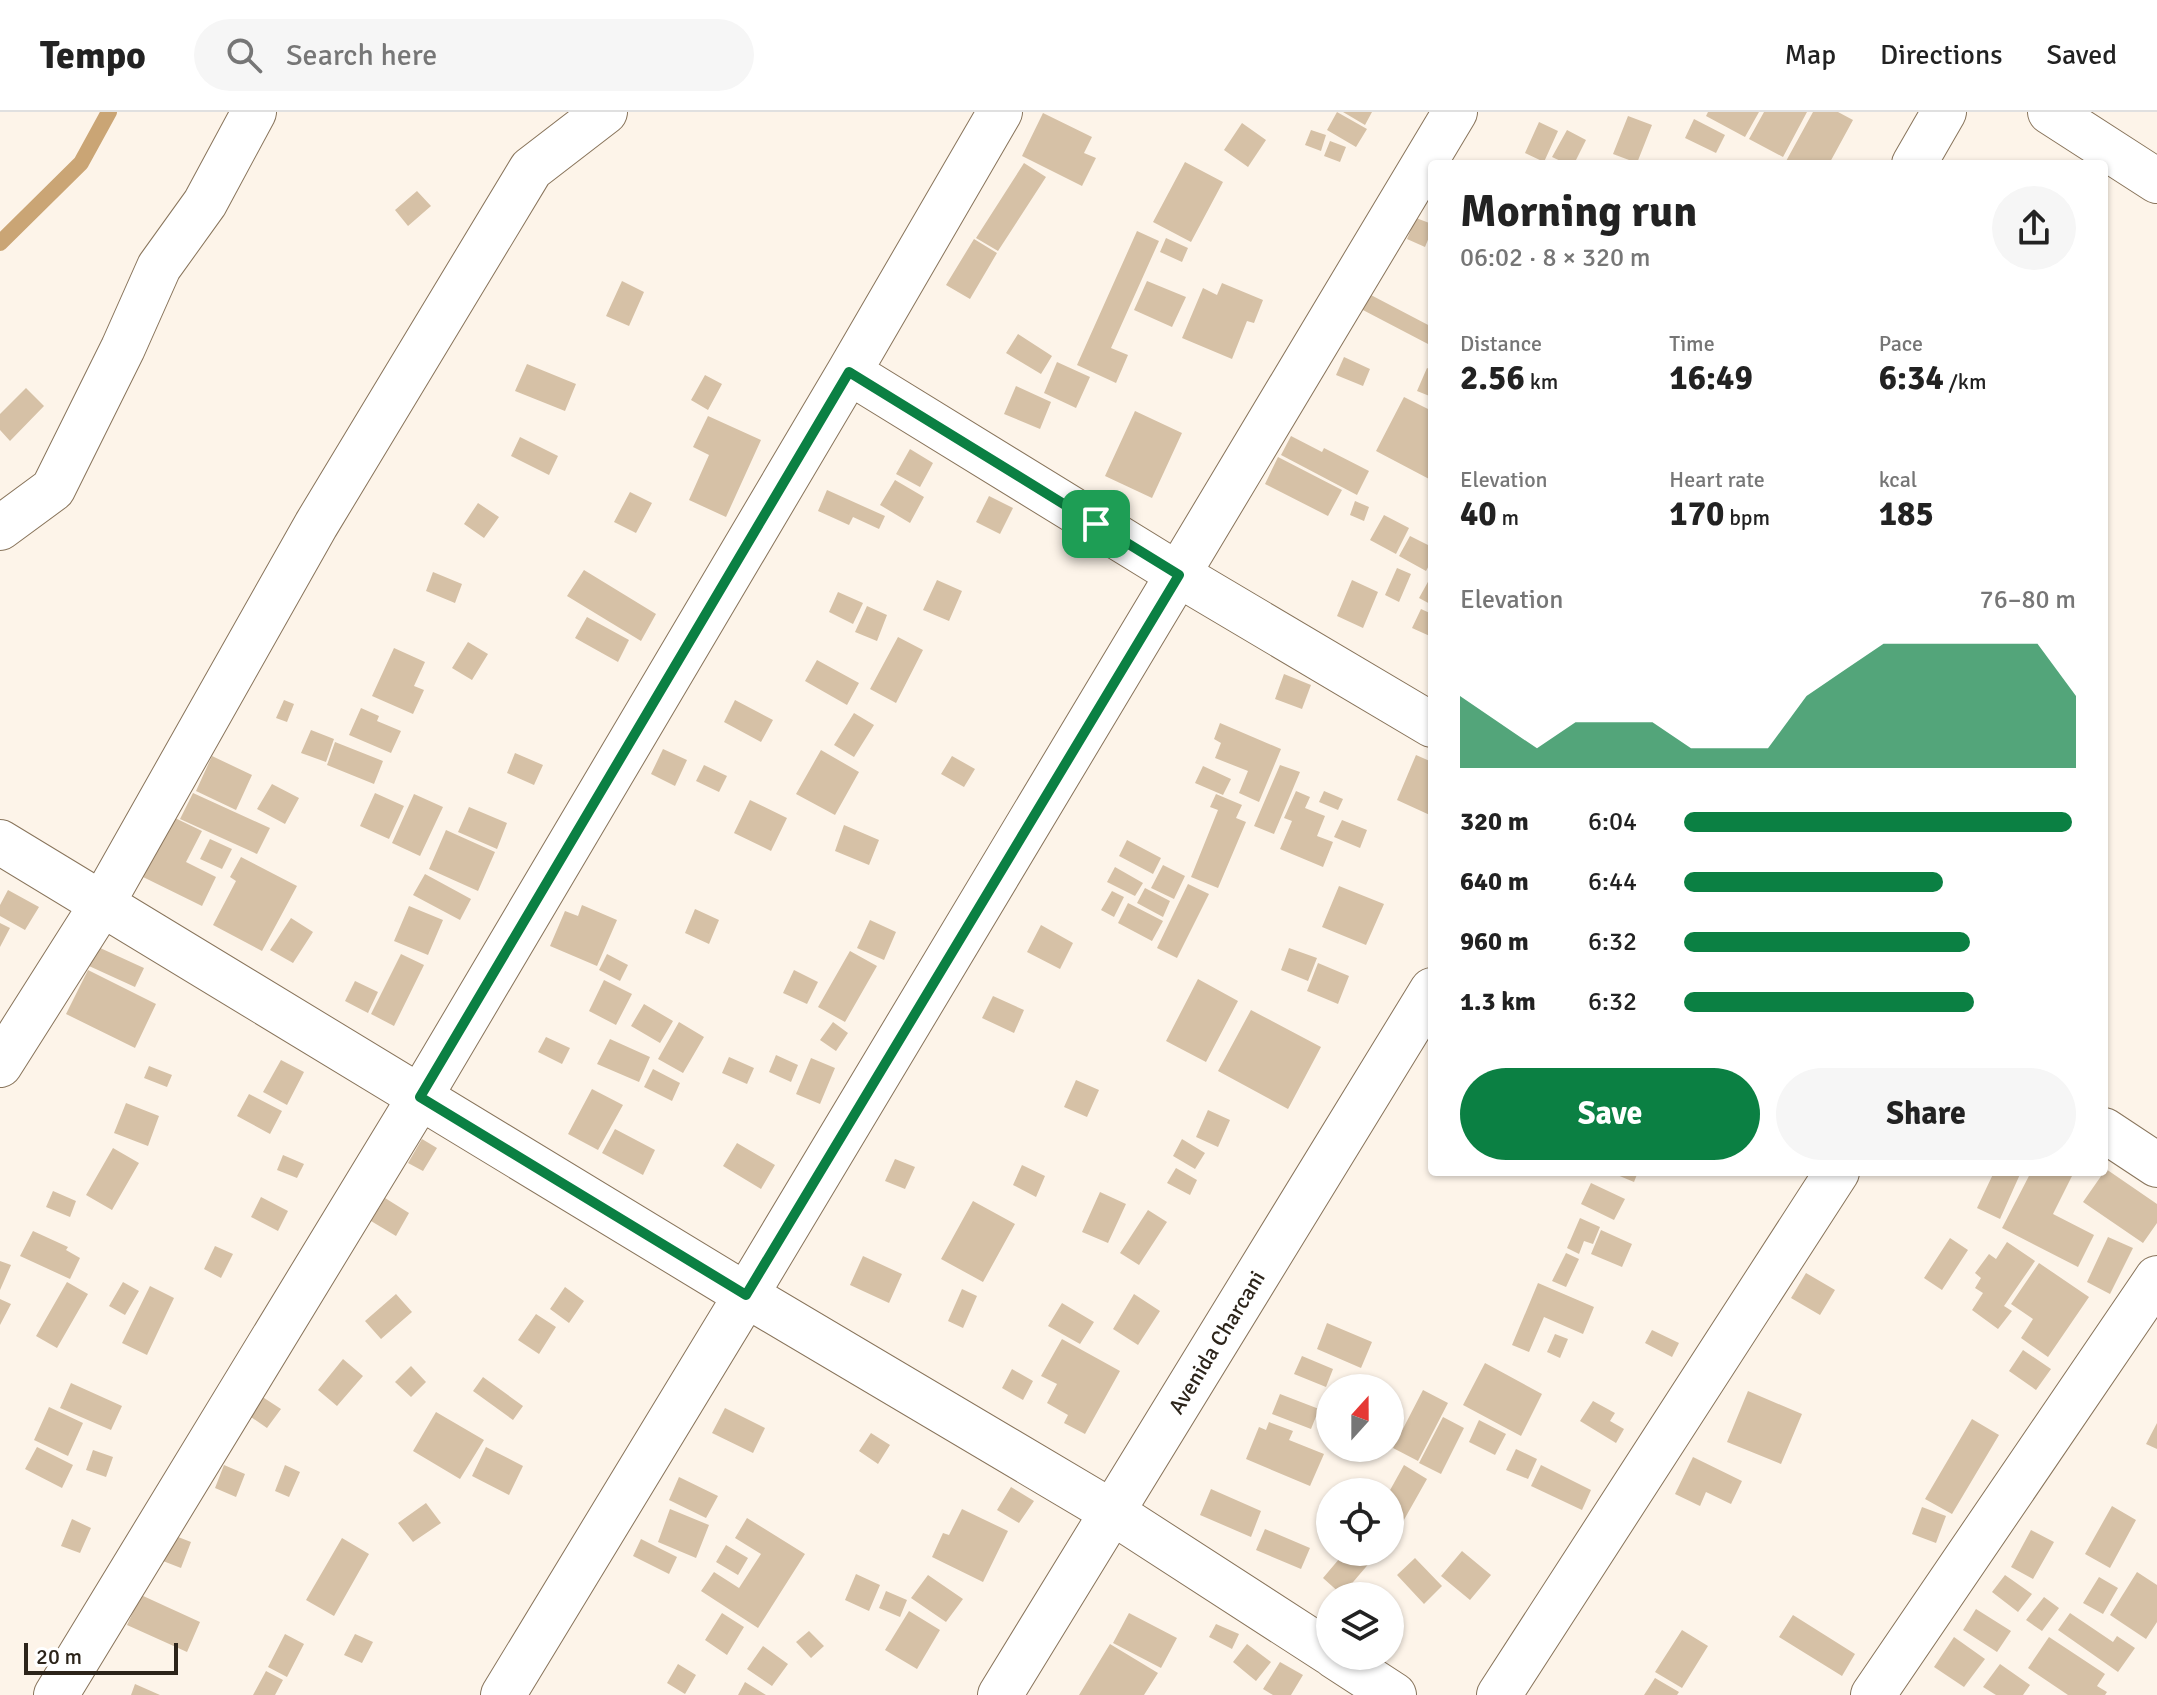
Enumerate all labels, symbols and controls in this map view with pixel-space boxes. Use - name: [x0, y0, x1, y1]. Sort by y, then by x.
- search box: [194, 19, 754, 91]
- text: Tempo: [40, 32, 146, 79]
- icon: search: [222, 33, 266, 77]
- text: Search here: [286, 37, 437, 74]
- text: Map: [1784, 38, 1836, 72]
- text: Directions: [1880, 38, 2002, 72]
- text: Saved: [2046, 38, 2117, 72]
- text: Morning run: [1460, 185, 1697, 239]
- button: share: [1992, 186, 2076, 270]
- text: 06:02 · 8 × 320 m: [1460, 242, 1651, 274]
- text: Distance: [1460, 330, 1542, 357]
- text: Time: [1669, 330, 1715, 357]
- text: Pace: [1879, 330, 1923, 357]
- text: 2.56: [1460, 357, 1525, 399]
- text: 16:49: [1669, 357, 1753, 399]
- text: 6:34: [1879, 357, 1944, 399]
- text: km: [1525, 368, 1558, 395]
- text: /km: [1944, 368, 1986, 395]
- text: Elevation: [1460, 466, 1548, 493]
- text: Heart rate: [1669, 466, 1765, 493]
- text: kcal: [1879, 466, 1917, 493]
- pin: [1062, 490, 1130, 558]
- text: 40: [1460, 493, 1497, 535]
- text: 170: [1669, 493, 1724, 535]
- text: 185: [1879, 493, 1934, 535]
- icon: arrive: [1074, 502, 1118, 546]
- text: m: [1497, 504, 1519, 531]
- text: bpm: [1724, 504, 1770, 531]
- text: Elevation: [1460, 584, 1564, 616]
- text: 76–80 m: [1980, 584, 2076, 616]
- text: 320 m: [1460, 806, 1529, 838]
- text: 6:04: [1588, 806, 1637, 838]
- text: 640 m: [1460, 866, 1529, 898]
- text: 6:44: [1588, 866, 1637, 898]
- text: 960 m: [1460, 926, 1529, 958]
- text: 6:32: [1588, 926, 1637, 958]
- text: 1.3 km: [1460, 986, 1536, 1018]
- text: 6:32: [1588, 986, 1637, 1018]
- button: Save: [1460, 1068, 1760, 1160]
- button: Share: [1776, 1068, 2076, 1160]
- street label: Avenida Charcani: [1163, 1266, 1271, 1419]
- north arrow: [1316, 1374, 1404, 1462]
- map controls: [1316, 1374, 1404, 1670]
- button: locate: [1316, 1478, 1404, 1566]
- button: layers: [1316, 1582, 1404, 1670]
- scale bar: [24, 1639, 178, 1675]
- text: 20 m: [36, 1643, 82, 1670]

